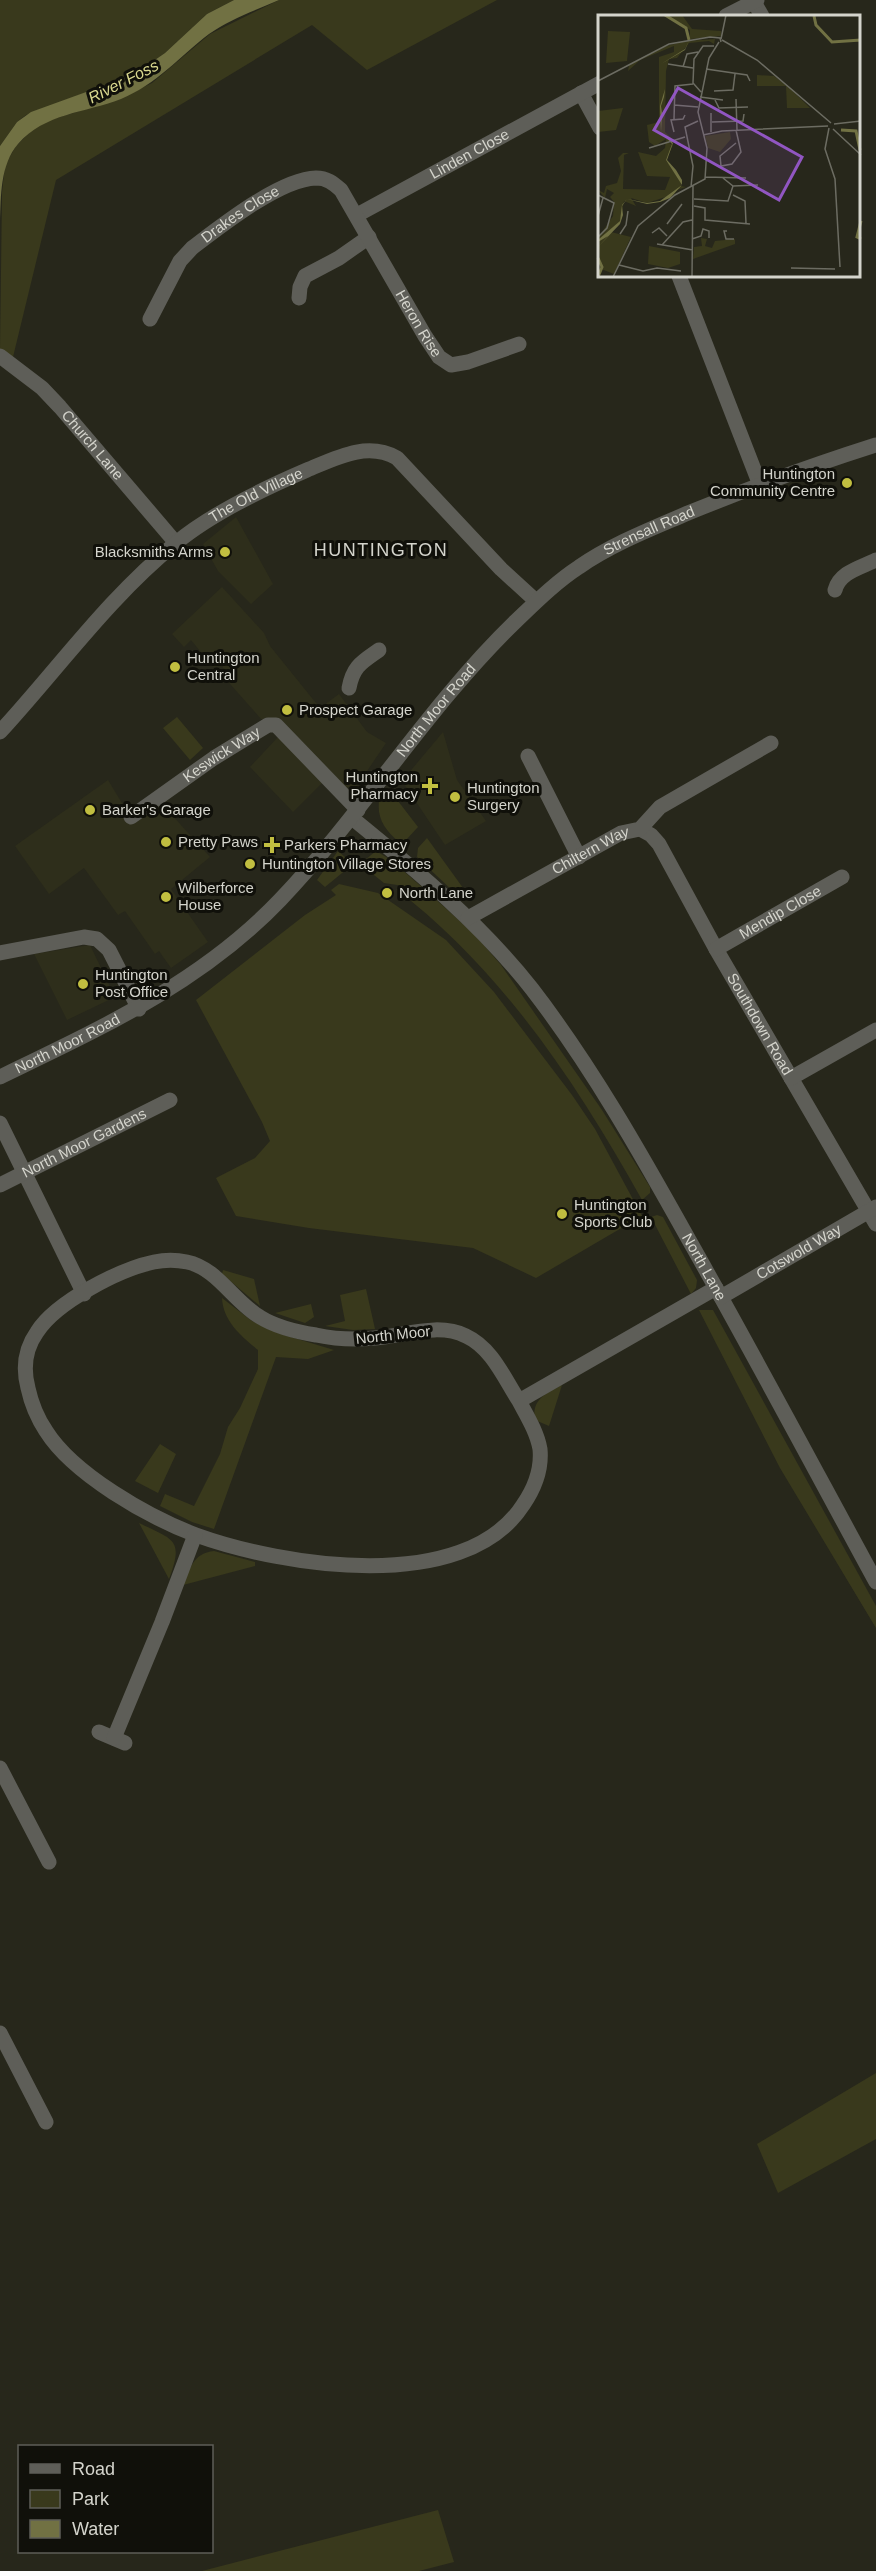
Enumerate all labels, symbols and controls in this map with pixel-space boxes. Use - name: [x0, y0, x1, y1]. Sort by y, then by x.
- inset map: [598, 15, 861, 278]
- water label: River Foss: [85, 57, 161, 106]
- street label: Linden Close: [427, 125, 512, 182]
- street label: Drakes Close: [198, 182, 282, 246]
- street label: Heron Rise: [392, 287, 446, 360]
- street label: Church Lane: [58, 407, 127, 483]
- street label: The Old Village: [206, 464, 305, 526]
- place label: Huntington Community Centre: [710, 465, 835, 499]
- marker: Huntington Community Centre: [840, 476, 854, 490]
- street label: Strensall Road: [600, 502, 697, 558]
- district label: HUNTINGTON: [314, 540, 448, 560]
- place label: Blacksmiths Arms: [95, 543, 213, 560]
- marker: Blacksmiths Arms: [218, 545, 232, 559]
- place label: Huntington Central: [187, 649, 260, 683]
- marker: Huntington Central: [168, 660, 182, 674]
- street label: North Moor Road: [393, 660, 479, 760]
- place label: Prospect Garage: [299, 701, 412, 718]
- marker: Prospect Garage: [280, 703, 294, 717]
- street label: Keswick Way: [179, 723, 263, 785]
- place label: Huntington Pharmacy: [345, 768, 418, 802]
- marker: Huntington Pharmacy: [423, 779, 437, 793]
- place label: Huntington Surgery: [467, 779, 540, 813]
- marker: Huntington Surgery: [448, 790, 462, 804]
- place label: Barker's Garage: [102, 801, 211, 818]
- marker: Barker's Garage: [83, 803, 97, 817]
- street label: Chiltern Way: [549, 823, 631, 878]
- place label: Pretty Paws: [178, 833, 258, 850]
- marker: Pretty Paws: [159, 835, 173, 849]
- place label: Parkers Pharmacy: [284, 836, 408, 853]
- marker: Parkers Pharmacy: [265, 838, 279, 852]
- place label: Huntington Village Stores: [262, 855, 431, 872]
- marker: Huntington Village Stores: [243, 857, 257, 871]
- place label: Wilberforce House: [178, 879, 254, 913]
- street label: Mendip Close: [736, 882, 824, 942]
- place label: North Lane: [399, 884, 473, 901]
- marker: North Lane: [380, 886, 394, 900]
- marker: Wilberforce House: [159, 890, 173, 904]
- place label: Huntington Post Office: [95, 966, 168, 1000]
- street label: Southdown Road: [724, 970, 796, 1078]
- marker: Huntington Post Office: [76, 977, 90, 991]
- street label: North Moor Road: [12, 1010, 122, 1077]
- street label: North Moor Gardens: [19, 1104, 149, 1181]
- place label: Huntington Sports Club: [574, 1196, 652, 1230]
- marker: Huntington Sports Club: [555, 1207, 569, 1221]
- street label: Cotswold Way: [753, 1220, 845, 1283]
- street label: North Lane: [679, 1230, 730, 1303]
- street label: North Moor: [355, 1322, 431, 1347]
- legend: [18, 2445, 213, 2553]
- text: Road: [72, 2459, 115, 2479]
- text: Park: [72, 2489, 110, 2509]
- text: Water: [72, 2519, 119, 2539]

